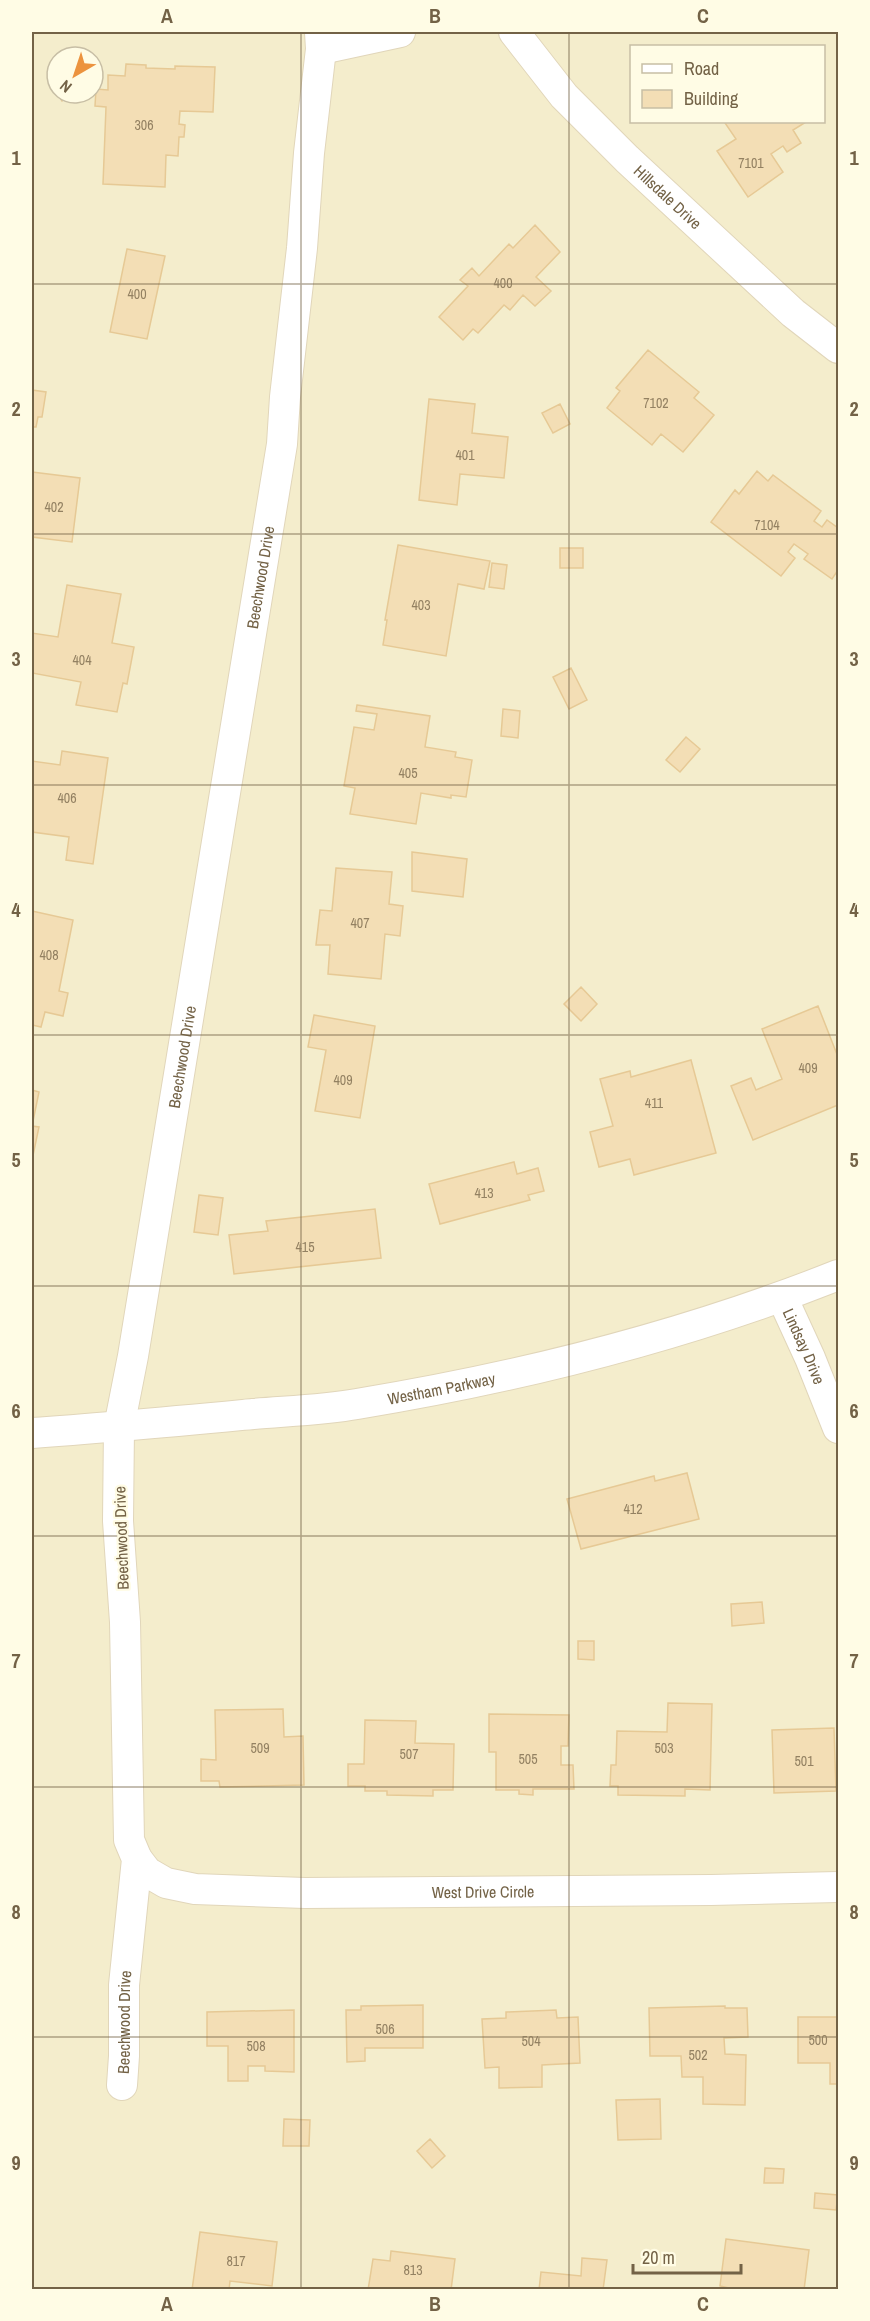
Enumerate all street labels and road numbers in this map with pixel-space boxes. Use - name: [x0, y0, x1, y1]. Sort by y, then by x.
- street label: Hillsdale Drive: [629, 160, 707, 234]
- street label: Beechwood Drive: [241, 524, 279, 630]
- street label: Beechwood Drive: [163, 1004, 201, 1110]
- street label: Lindsay Drive: [778, 1305, 830, 1388]
- street label: Westham Parkway: [386, 1367, 498, 1410]
- street label: Beechwood Drive: [108, 1486, 134, 1590]
- street label: West Drive Circle: [432, 1880, 534, 1903]
- street label: Beechwood Drive: [112, 1969, 136, 2075]

